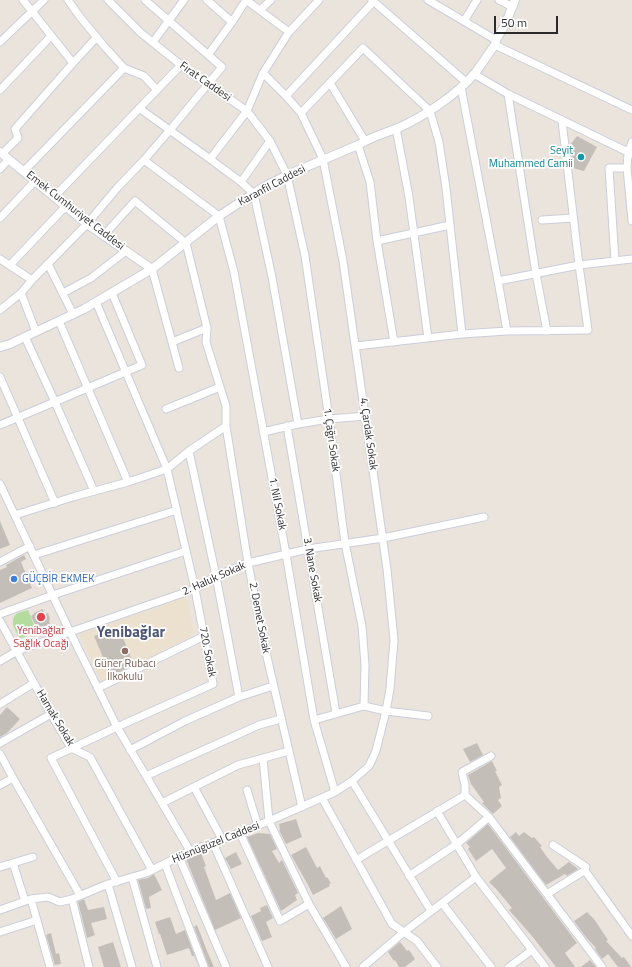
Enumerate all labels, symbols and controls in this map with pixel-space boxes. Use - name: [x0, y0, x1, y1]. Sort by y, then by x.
- scale bar: [496, 8, 560, 34]
- text: 50 m: [501, 13, 527, 32]
- street label: Fırat Caddesi: [177, 59, 233, 105]
- place label: Seyit Muhammed Camii: [489, 144, 573, 170]
- marker: Seyit Muhammed Camii: [576, 152, 586, 162]
- street label: Karanfil Caddesi: [236, 163, 308, 209]
- street label: Emek Cumhuriyet Caddesi: [23, 169, 127, 253]
- street label: 4. Çardak Sokak: [356, 397, 380, 471]
- street label: 1. Çağrı Sokak: [320, 407, 342, 473]
- street label: 1. Nil Sokak: [265, 476, 289, 532]
- street label: 3. Nane Sokak: [300, 537, 324, 603]
- street label: 2. Haluk Sokak: [180, 559, 248, 599]
- place label: GÜÇBİR EKMEK: [22, 572, 94, 586]
- marker: GÜÇBİR EKMEK: [9, 574, 19, 584]
- street label: 2. Demet Sokak: [246, 581, 272, 655]
- marker: Yenibağlar Sağlık Ocağı: [35, 611, 47, 623]
- place label: Yenibağlar Sağlık Ocağı: [13, 624, 69, 650]
- district label: Yenibağlar: [97, 624, 165, 642]
- street label: 720. Sokak: [196, 626, 218, 678]
- marker: Güner Rubacı İlkokulu: [120, 646, 130, 656]
- place label: Güner Rubacı İlkokulu: [94, 657, 156, 683]
- street label: Hamak Sokak: [33, 688, 77, 748]
- street label: Hüsnügüzel Caddesi: [170, 819, 262, 867]

